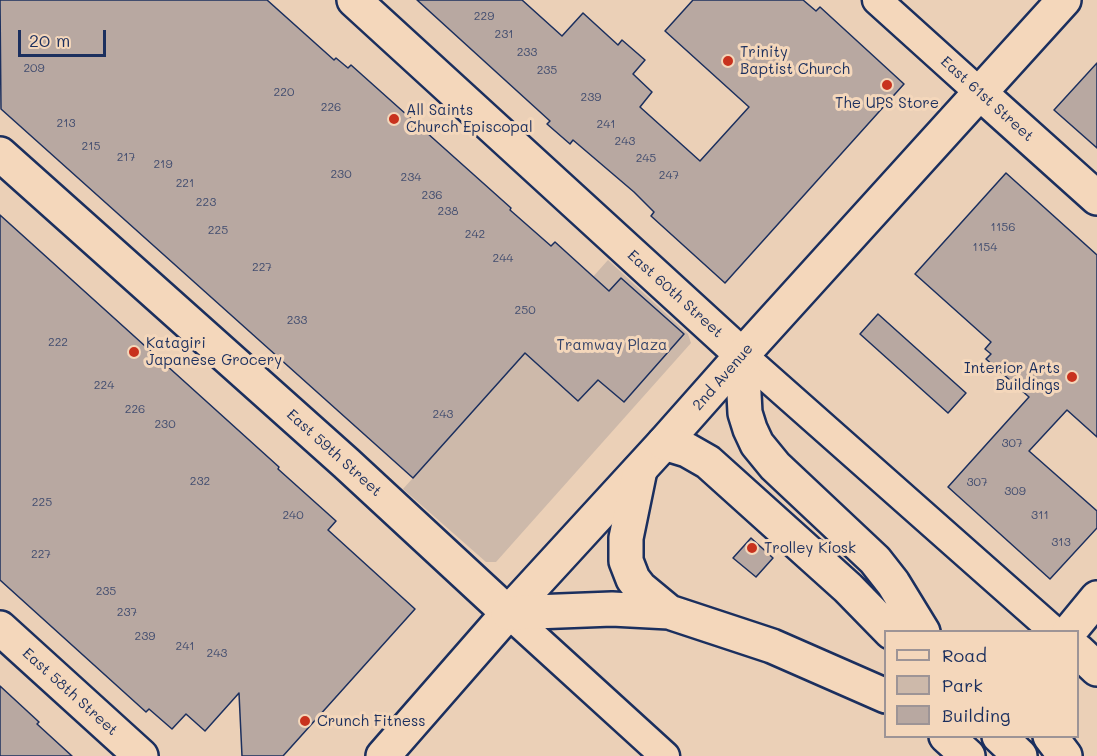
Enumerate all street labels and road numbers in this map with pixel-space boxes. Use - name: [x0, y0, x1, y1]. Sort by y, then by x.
- street label: East 61st Street: [937, 53, 1037, 145]
- street label: East 60th Street: [623, 246, 727, 342]
- street label: 2nd Avenue: [689, 340, 757, 414]
- street label: East 59th Street: [283, 406, 385, 500]
- street label: East 58th Street: [19, 644, 121, 740]

